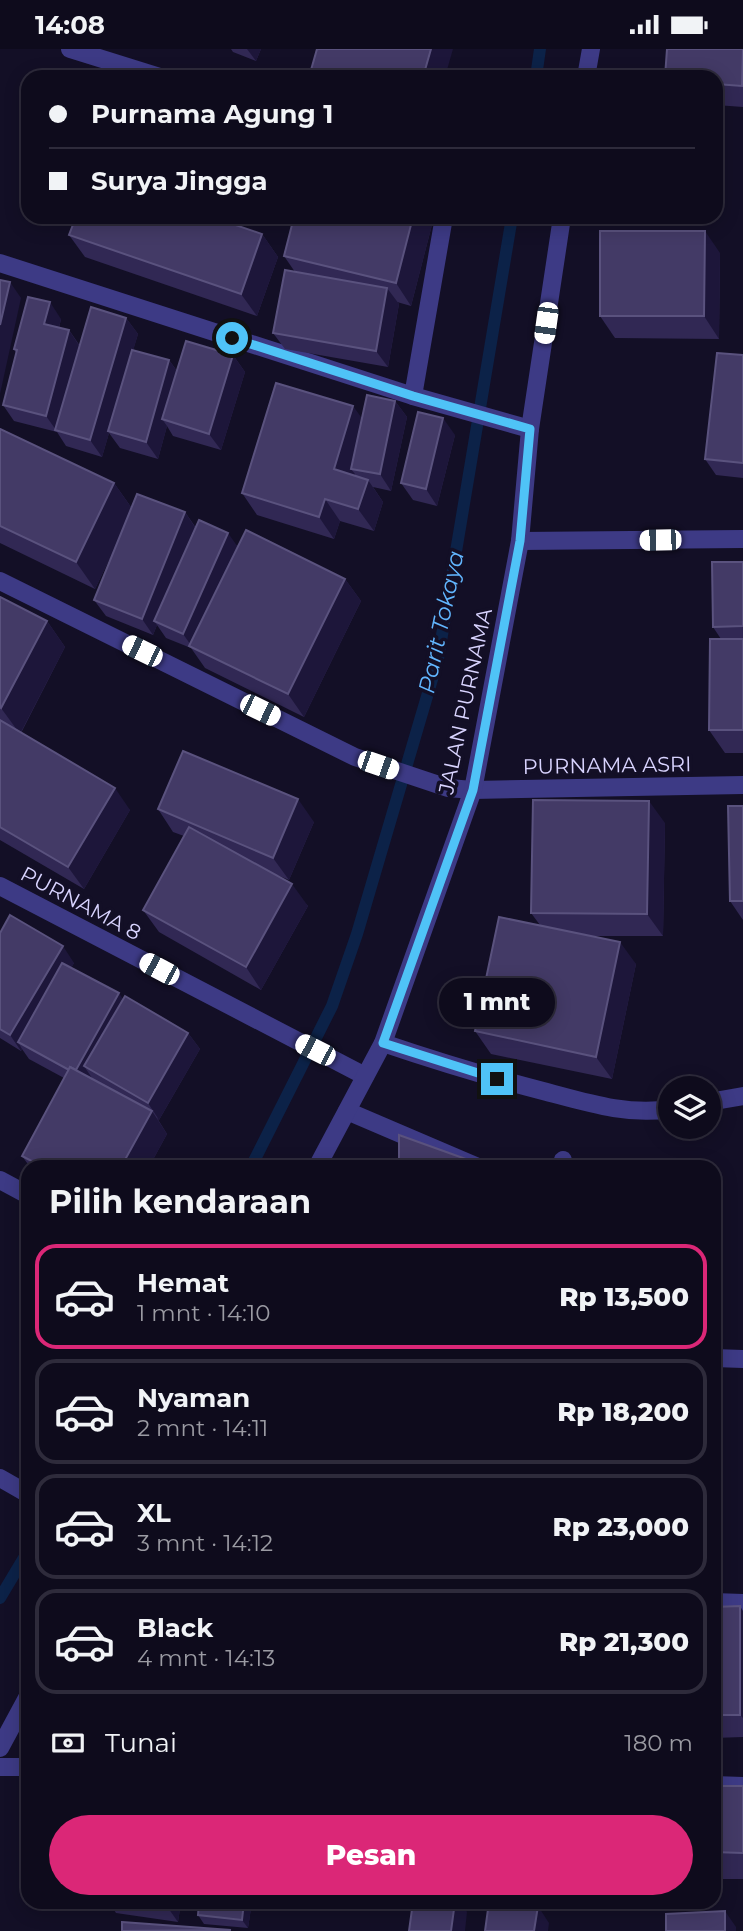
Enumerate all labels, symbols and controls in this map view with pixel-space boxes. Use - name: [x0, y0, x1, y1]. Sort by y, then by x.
- text: 14:08: [35, 9, 105, 41]
- text: Purnama Agung 1: [91, 98, 333, 130]
- text: Surya Jingga: [91, 165, 267, 197]
- car: [533, 301, 560, 345]
- route start: [216, 322, 248, 354]
- car: [639, 529, 682, 551]
- water label: Parit Tokaya: [412, 548, 470, 696]
- street label: JALAN PURNAMA: [433, 605, 497, 797]
- car: [119, 632, 166, 670]
- car: [237, 691, 284, 729]
- car: [355, 748, 402, 782]
- street label: PURNAMA ASRI: [522, 751, 692, 779]
- street label: PURNAMA 8: [16, 861, 146, 945]
- car: [136, 950, 183, 988]
- callout: 1 mnt: [439, 977, 555, 1027]
- text: 1 mnt: [464, 988, 530, 1016]
- car: [292, 1031, 339, 1069]
- route end: [481, 1063, 513, 1095]
- map controls: [658, 1076, 721, 1139]
- button: layers: [658, 1076, 721, 1139]
- text: Pilih kendaraan: [49, 1182, 311, 1221]
- icon: car: [53, 1265, 116, 1328]
- text: Hemat: [137, 1267, 229, 1299]
- text: Rp 13,500: [559, 1281, 689, 1313]
- text: 1 mnt · 14:10: [137, 1299, 271, 1327]
- icon: car: [53, 1380, 116, 1443]
- text: Nyaman: [137, 1382, 250, 1414]
- text: Rp 18,200: [557, 1396, 689, 1428]
- text: 2 mnt · 14:11: [137, 1414, 268, 1442]
- icon: car: [53, 1495, 116, 1558]
- text: XL: [137, 1497, 171, 1529]
- text: Rp 23,000: [552, 1511, 689, 1543]
- text: 3 mnt · 14:12: [137, 1529, 273, 1557]
- icon: car: [53, 1610, 116, 1673]
- text: Black: [137, 1612, 213, 1644]
- text: Rp 21,300: [559, 1626, 689, 1658]
- text: 4 mnt · 14:13: [137, 1644, 275, 1672]
- icon: cash: [49, 1724, 87, 1762]
- text: Tunai: [105, 1727, 177, 1759]
- text: 180 m: [624, 1729, 693, 1757]
- button: Pesan: [49, 1815, 693, 1895]

